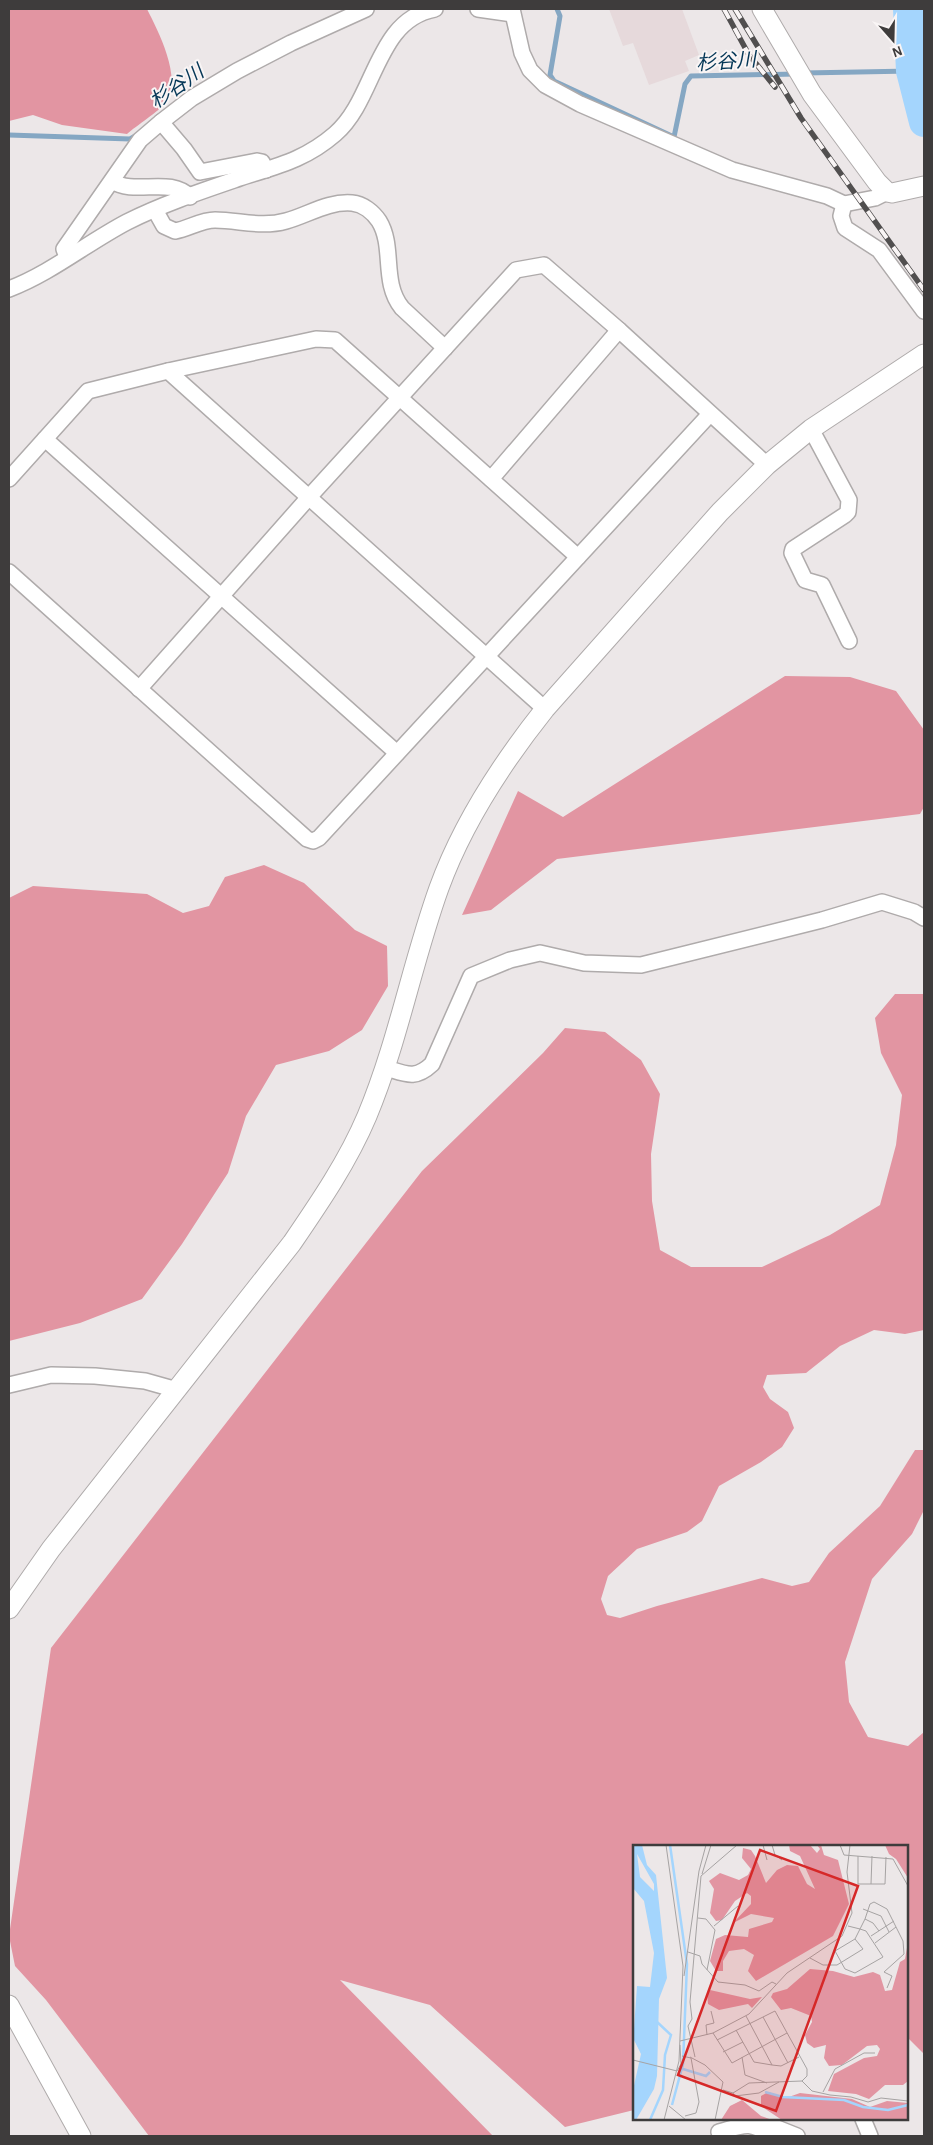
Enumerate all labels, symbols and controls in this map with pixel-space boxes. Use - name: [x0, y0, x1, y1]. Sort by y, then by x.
- north arrow: [868, 15, 918, 65]
- text: N: [890, 43, 904, 60]
- water label: 杉谷川: [695, 49, 759, 74]
- water label: 杉谷川: [146, 60, 209, 112]
- inset map: [633, 1845, 908, 2120]

